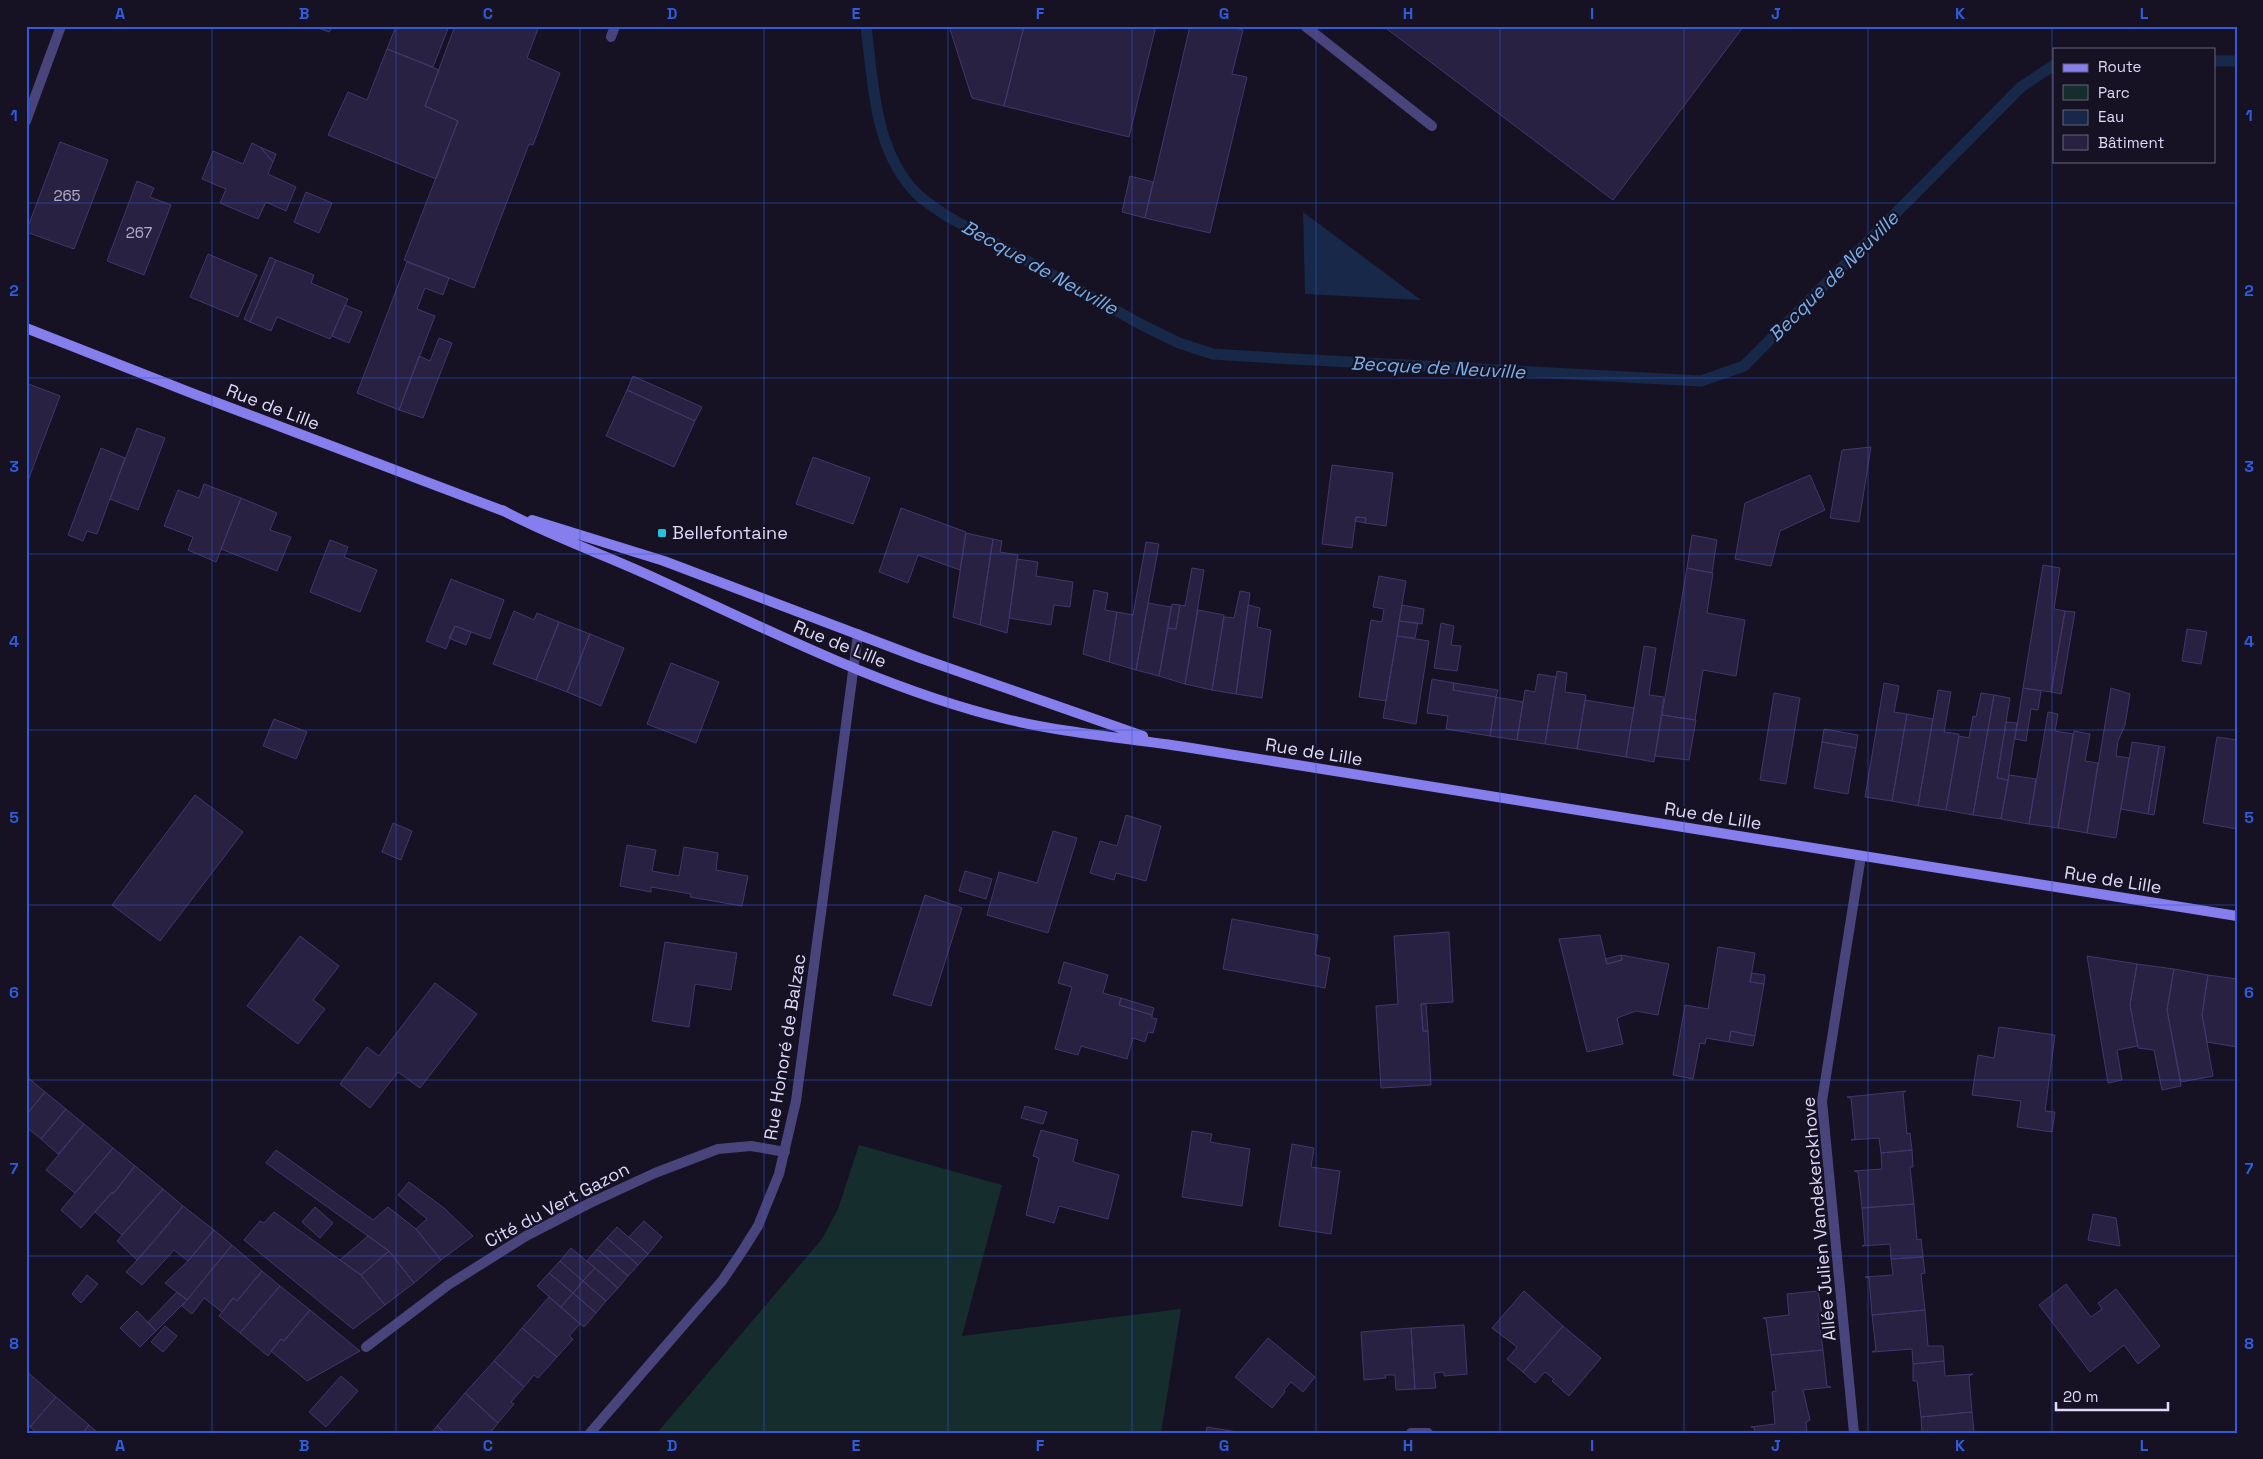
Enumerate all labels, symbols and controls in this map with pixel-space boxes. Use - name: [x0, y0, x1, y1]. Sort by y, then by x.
- text: A: [115, 3, 125, 24]
- text: B: [299, 3, 309, 24]
- text: C: [483, 3, 493, 24]
- text: D: [667, 3, 677, 24]
- text: E: [852, 3, 861, 24]
- text: F: [1036, 3, 1045, 24]
- text: G: [1219, 3, 1229, 24]
- text: H: [1403, 3, 1413, 24]
- text: I: [1590, 3, 1594, 24]
- text: J: [1771, 3, 1781, 24]
- text: K: [1955, 3, 1965, 24]
- text: L: [2140, 3, 2149, 24]
- legend: [2053, 48, 2216, 162]
- text: Route: [2098, 57, 2142, 76]
- text: Parc: [2098, 83, 2130, 102]
- text: 1: [10, 105, 18, 126]
- text: 1: [2245, 105, 2253, 126]
- text: Eau: [2098, 107, 2124, 126]
- text: Bâtiment: [2098, 133, 2164, 152]
- house number: 265: [53, 186, 81, 205]
- water label: Becque de Neuville: [1763, 205, 1904, 347]
- water label: Becque de Neuville: [957, 214, 1123, 321]
- house number: 267: [126, 223, 152, 242]
- text: 2: [9, 280, 19, 301]
- text: 2: [2244, 280, 2254, 301]
- water label: Becque de Neuville: [1350, 350, 1526, 385]
- street label: Rue de Lille: [223, 378, 323, 435]
- text: 3: [9, 456, 19, 477]
- text: 3: [2244, 456, 2254, 477]
- place label: Bellefontaine: [672, 521, 788, 544]
- marker: Bellefontaine: [656, 527, 668, 539]
- street label: Rue de Lille: [790, 614, 890, 673]
- text: 4: [9, 631, 19, 652]
- text: 4: [2244, 631, 2254, 652]
- street label: Rue de Lille: [1264, 732, 1364, 771]
- street label: Rue de Lille: [1663, 796, 1763, 835]
- text: 5: [9, 807, 19, 828]
- text: 5: [2244, 807, 2254, 828]
- street label: Rue de Lille: [2063, 860, 2163, 899]
- street label: Rue Honoré de Balzac: [758, 952, 811, 1142]
- text: 6: [9, 982, 19, 1003]
- text: 6: [2244, 982, 2254, 1003]
- street label: Allée Julien Vandekerckhove: [1796, 1096, 1841, 1342]
- street label: Cité du Vert Gazon: [481, 1157, 633, 1252]
- text: 7: [10, 1158, 19, 1179]
- text: 7: [2245, 1158, 2254, 1179]
- text: 8: [9, 1333, 19, 1354]
- text: 8: [2244, 1333, 2254, 1354]
- scale bar: [2056, 1379, 2168, 1411]
- text: 20 m: [2063, 1387, 2098, 1406]
- text: A: [115, 1435, 125, 1456]
- text: B: [299, 1435, 309, 1456]
- text: C: [483, 1435, 493, 1456]
- text: D: [667, 1435, 677, 1456]
- text: E: [852, 1435, 861, 1456]
- text: F: [1036, 1435, 1045, 1456]
- text: G: [1219, 1435, 1229, 1456]
- text: H: [1403, 1435, 1413, 1456]
- text: I: [1590, 1435, 1594, 1456]
- text: J: [1771, 1435, 1781, 1456]
- text: K: [1955, 1435, 1965, 1456]
- text: L: [2140, 1435, 2149, 1456]

